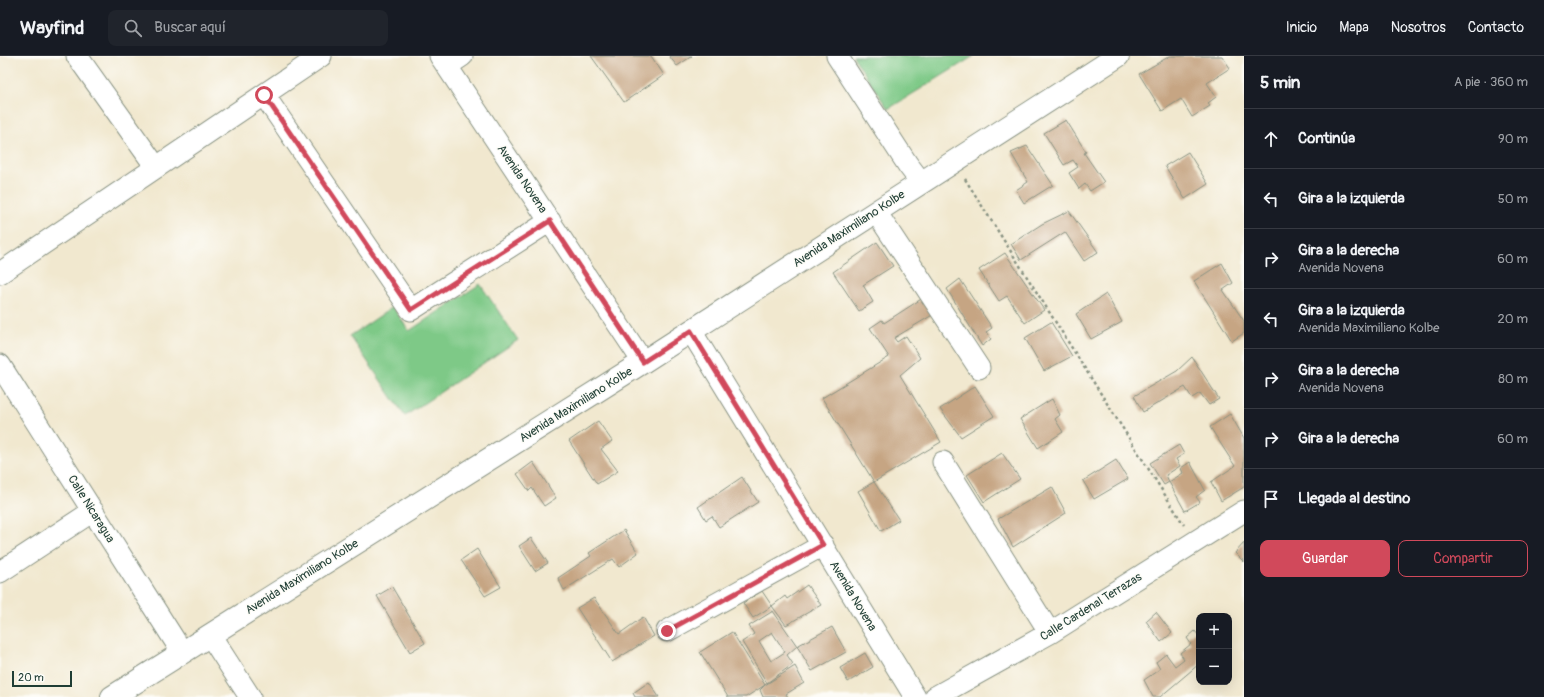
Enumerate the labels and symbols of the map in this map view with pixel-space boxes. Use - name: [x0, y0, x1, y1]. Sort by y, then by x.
- route start: [255, 86, 273, 104]
- street label: Avenida Novena: [494, 142, 551, 216]
- street label: Avenida Maximiliano Kolbe: [790, 187, 908, 271]
- street label: Avenida Maximiliano Kolbe: [517, 364, 635, 446]
- street label: Calle Nicaragua: [64, 473, 118, 546]
- street label: Avenida Maximiliano Kolbe: [243, 536, 361, 618]
- street label: Avenida Novena: [826, 558, 880, 634]
- street label: Calle Cardenal Terrazas: [1037, 569, 1145, 644]
- route end: [658, 622, 676, 640]
- scale bar: [12, 669, 72, 688]

